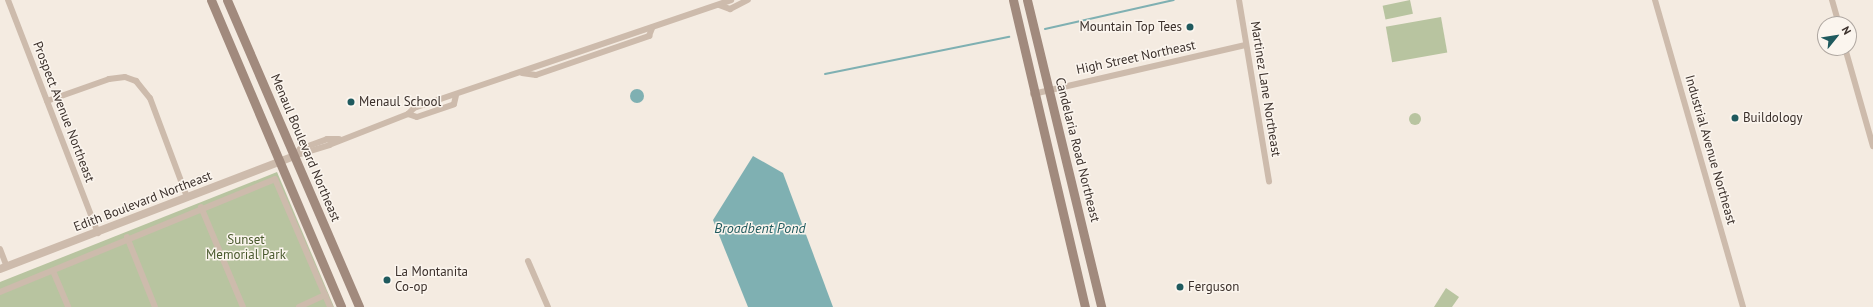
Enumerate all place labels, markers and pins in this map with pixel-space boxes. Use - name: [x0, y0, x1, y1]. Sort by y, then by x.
- place label: Mountain Top Tees: [1079, 19, 1182, 35]
- marker: Mountain Top Tees: [1185, 22, 1195, 32]
- place label: Menaul School: [359, 94, 441, 110]
- marker: Menaul School: [346, 97, 356, 107]
- place label: Buildology: [1743, 110, 1803, 126]
- marker: Buildology: [1730, 113, 1740, 123]
- place label: La Montanita Co-op: [395, 265, 468, 296]
- marker: La Montanita Co-op: [382, 275, 392, 285]
- place label: Ferguson: [1188, 279, 1239, 295]
- marker: Ferguson: [1175, 282, 1185, 292]

